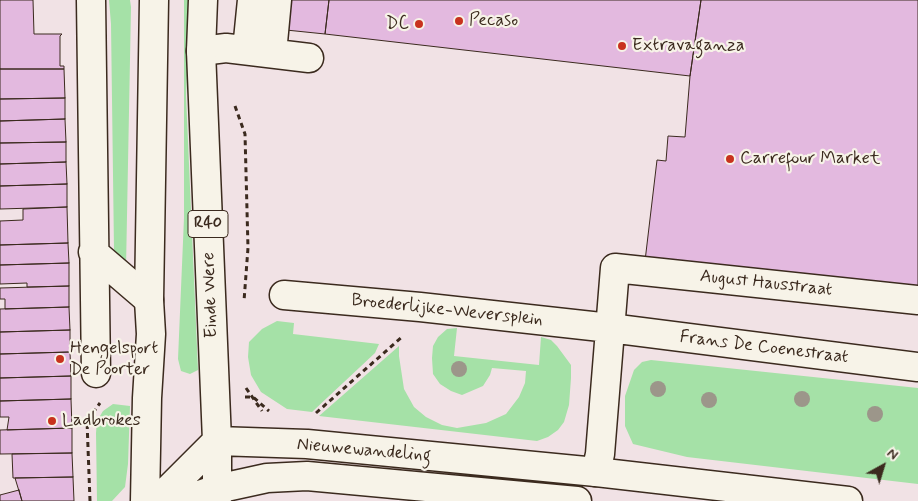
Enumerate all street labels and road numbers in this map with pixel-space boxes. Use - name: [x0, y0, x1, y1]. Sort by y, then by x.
- road number: R40: [188, 210, 228, 238]
- street label: Einde Were: [199, 252, 223, 338]
- street label: August Hausstraat: [699, 266, 833, 302]
- street label: Broederlijke-Weversplein: [350, 290, 544, 332]
- street label: Frans De Coenestraat: [678, 327, 850, 369]
- street label: Nieuwewandeling: [296, 434, 432, 468]

